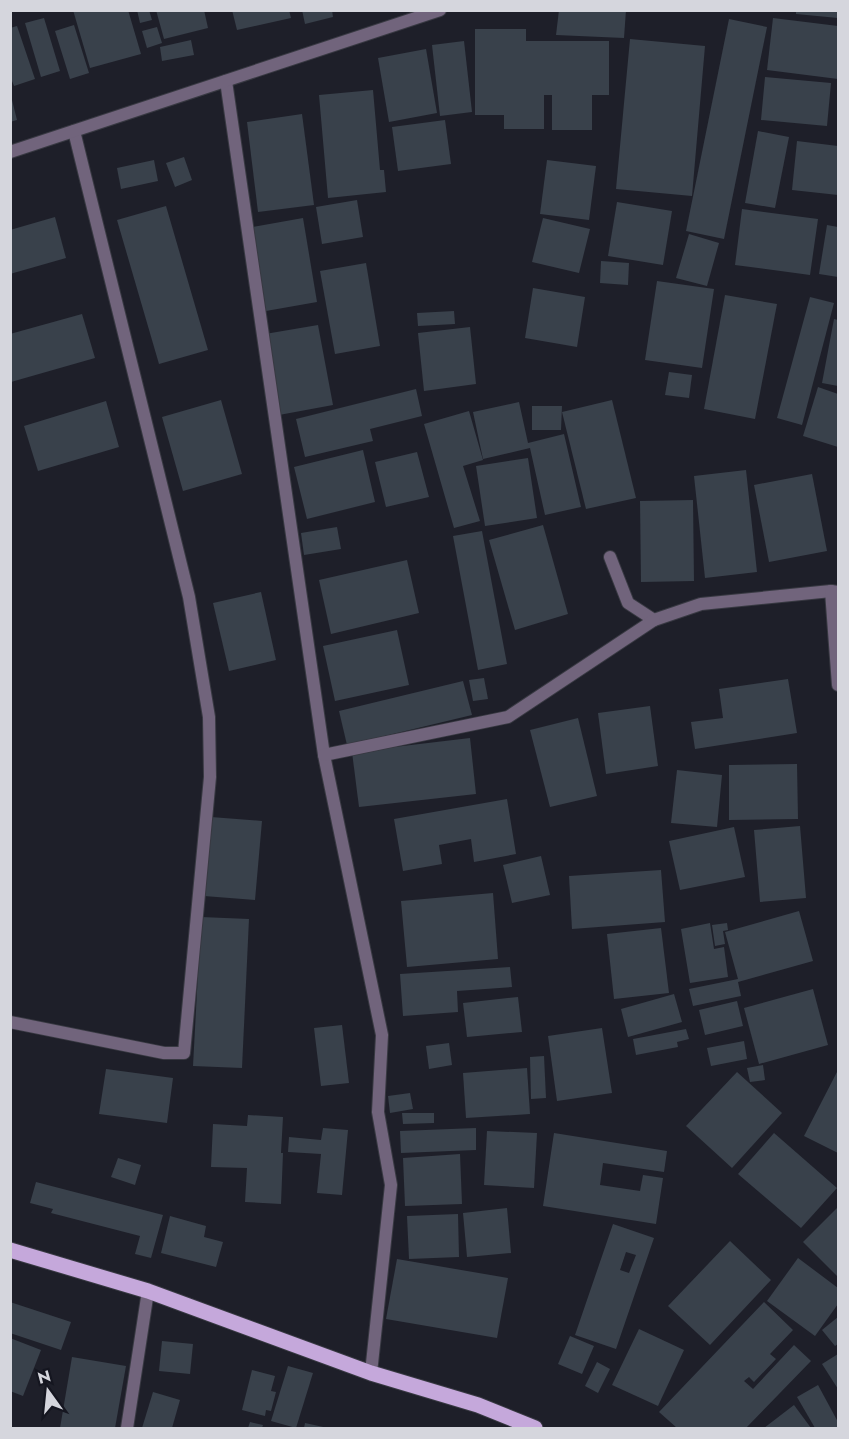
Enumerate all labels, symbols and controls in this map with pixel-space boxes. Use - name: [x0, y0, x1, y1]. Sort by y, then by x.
- north arrow: [18, 1361, 78, 1421]
- text: N: [35, 1364, 53, 1390]

